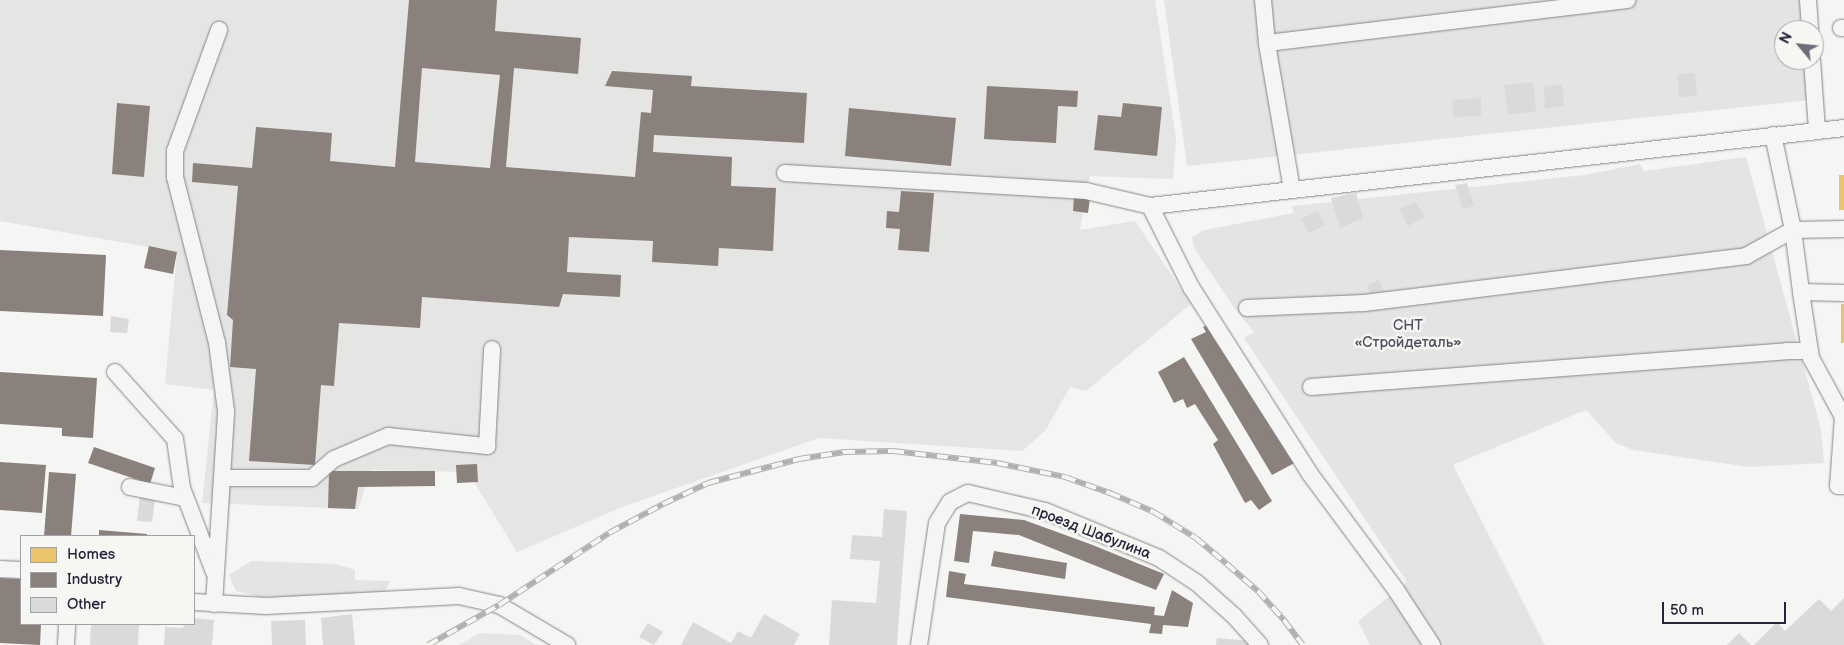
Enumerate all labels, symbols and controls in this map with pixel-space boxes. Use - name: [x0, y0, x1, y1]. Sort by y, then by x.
- north arrow: [1774, 20, 1824, 70]
- text: N: [1776, 30, 1796, 47]
- park label: СНТ «Стройдеталь»: [1354, 316, 1462, 351]
- street label: проезд Шабулина: [1029, 501, 1153, 563]
- legend: [20, 535, 195, 625]
- text: Homes: [67, 545, 115, 564]
- text: Industry: [67, 570, 122, 589]
- scale bar: [1664, 592, 1788, 624]
- text: Other: [67, 595, 106, 614]
- text: 50 m: [1670, 601, 1704, 620]

